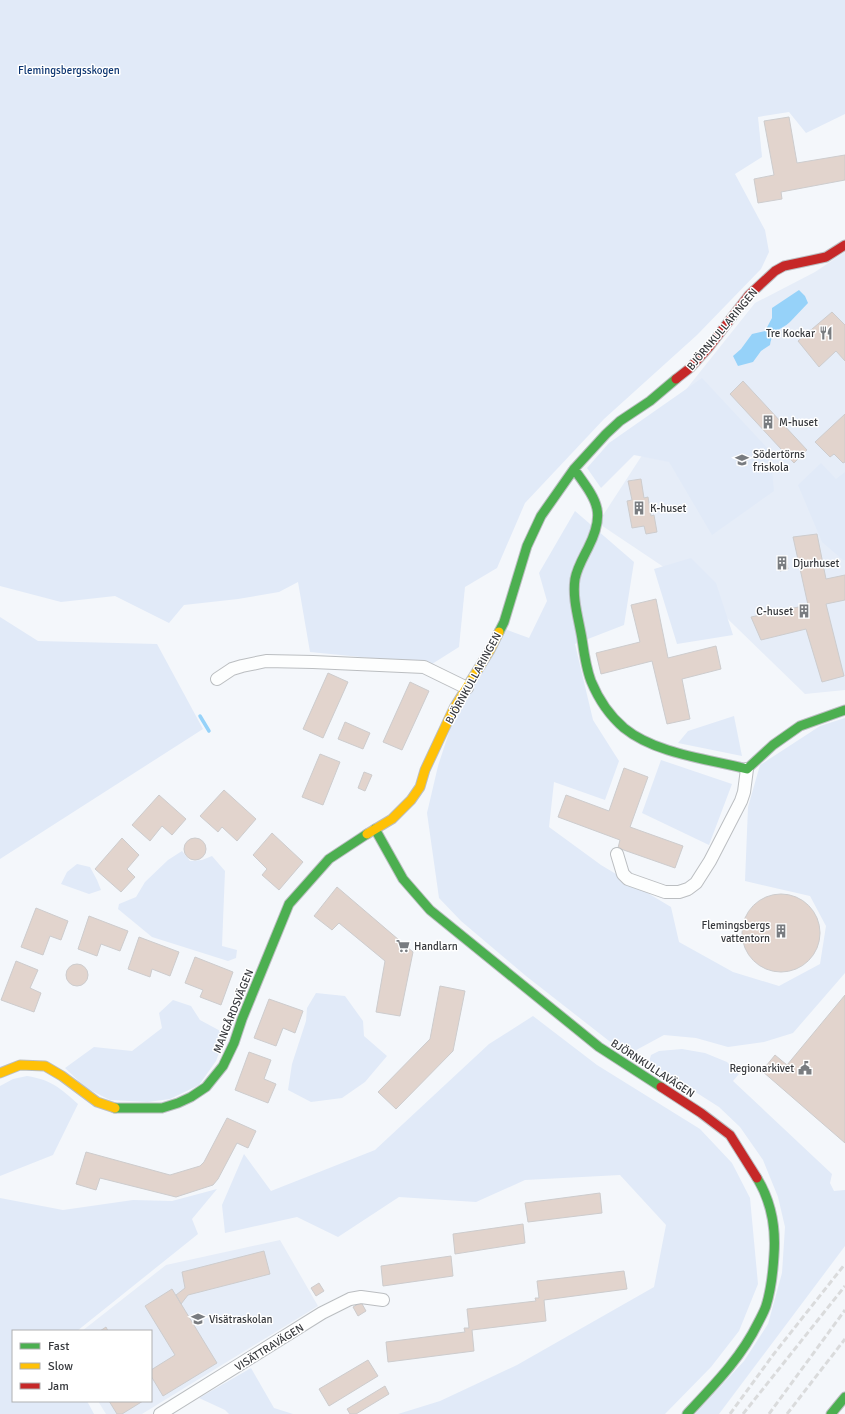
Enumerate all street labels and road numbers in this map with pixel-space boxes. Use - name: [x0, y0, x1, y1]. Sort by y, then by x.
- street label: BJÖRNKULLARINGEN: [684, 285, 760, 373]
- street label: BJÖRNKULLARINGEN: [442, 630, 504, 726]
- street label: MANGÅRDSVÄGEN: [210, 967, 256, 1055]
- street label: BJÖRNKULLAVÄGEN: [608, 1036, 698, 1100]
- street label: VISÄTTRAVÄGEN: [232, 1320, 306, 1374]

